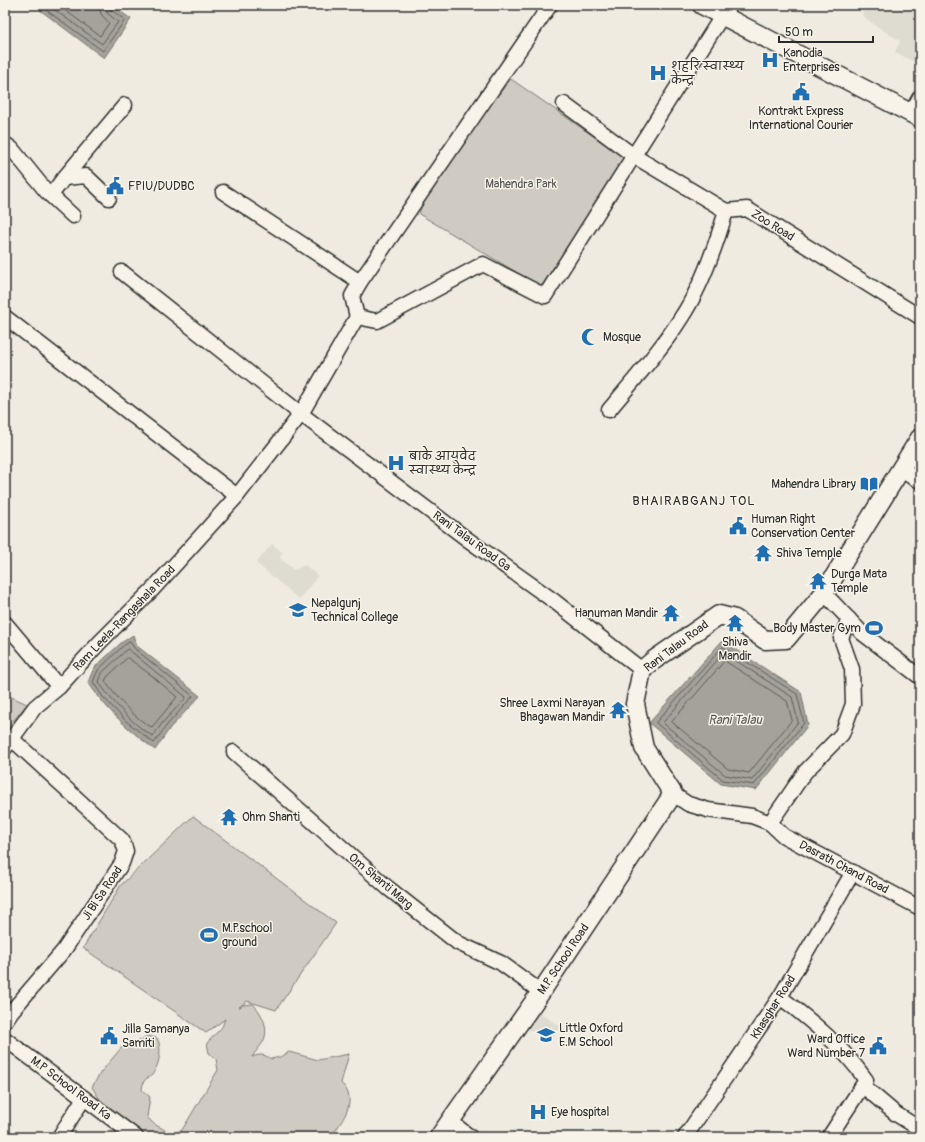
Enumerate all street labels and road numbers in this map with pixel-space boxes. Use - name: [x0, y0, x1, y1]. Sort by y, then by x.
- street label: Zoo Road: [748, 206, 797, 245]
- street label: Rani Talau Road Ga: [430, 508, 514, 575]
- street label: Ram Leela-Rangashala Road: [70, 562, 179, 674]
- street label: Rani Talau Road: [641, 617, 712, 676]
- street label: Dasrath Chand Road: [796, 837, 891, 897]
- street label: Om Shanti Marg: [345, 850, 416, 913]
- street label: Ji Bi Sa Road: [79, 863, 126, 923]
- street label: M.P. School Road: [534, 921, 593, 997]
- street label: Khasghar Road: [748, 972, 799, 1042]
- street label: M.P School Road Ka: [27, 1053, 114, 1124]

